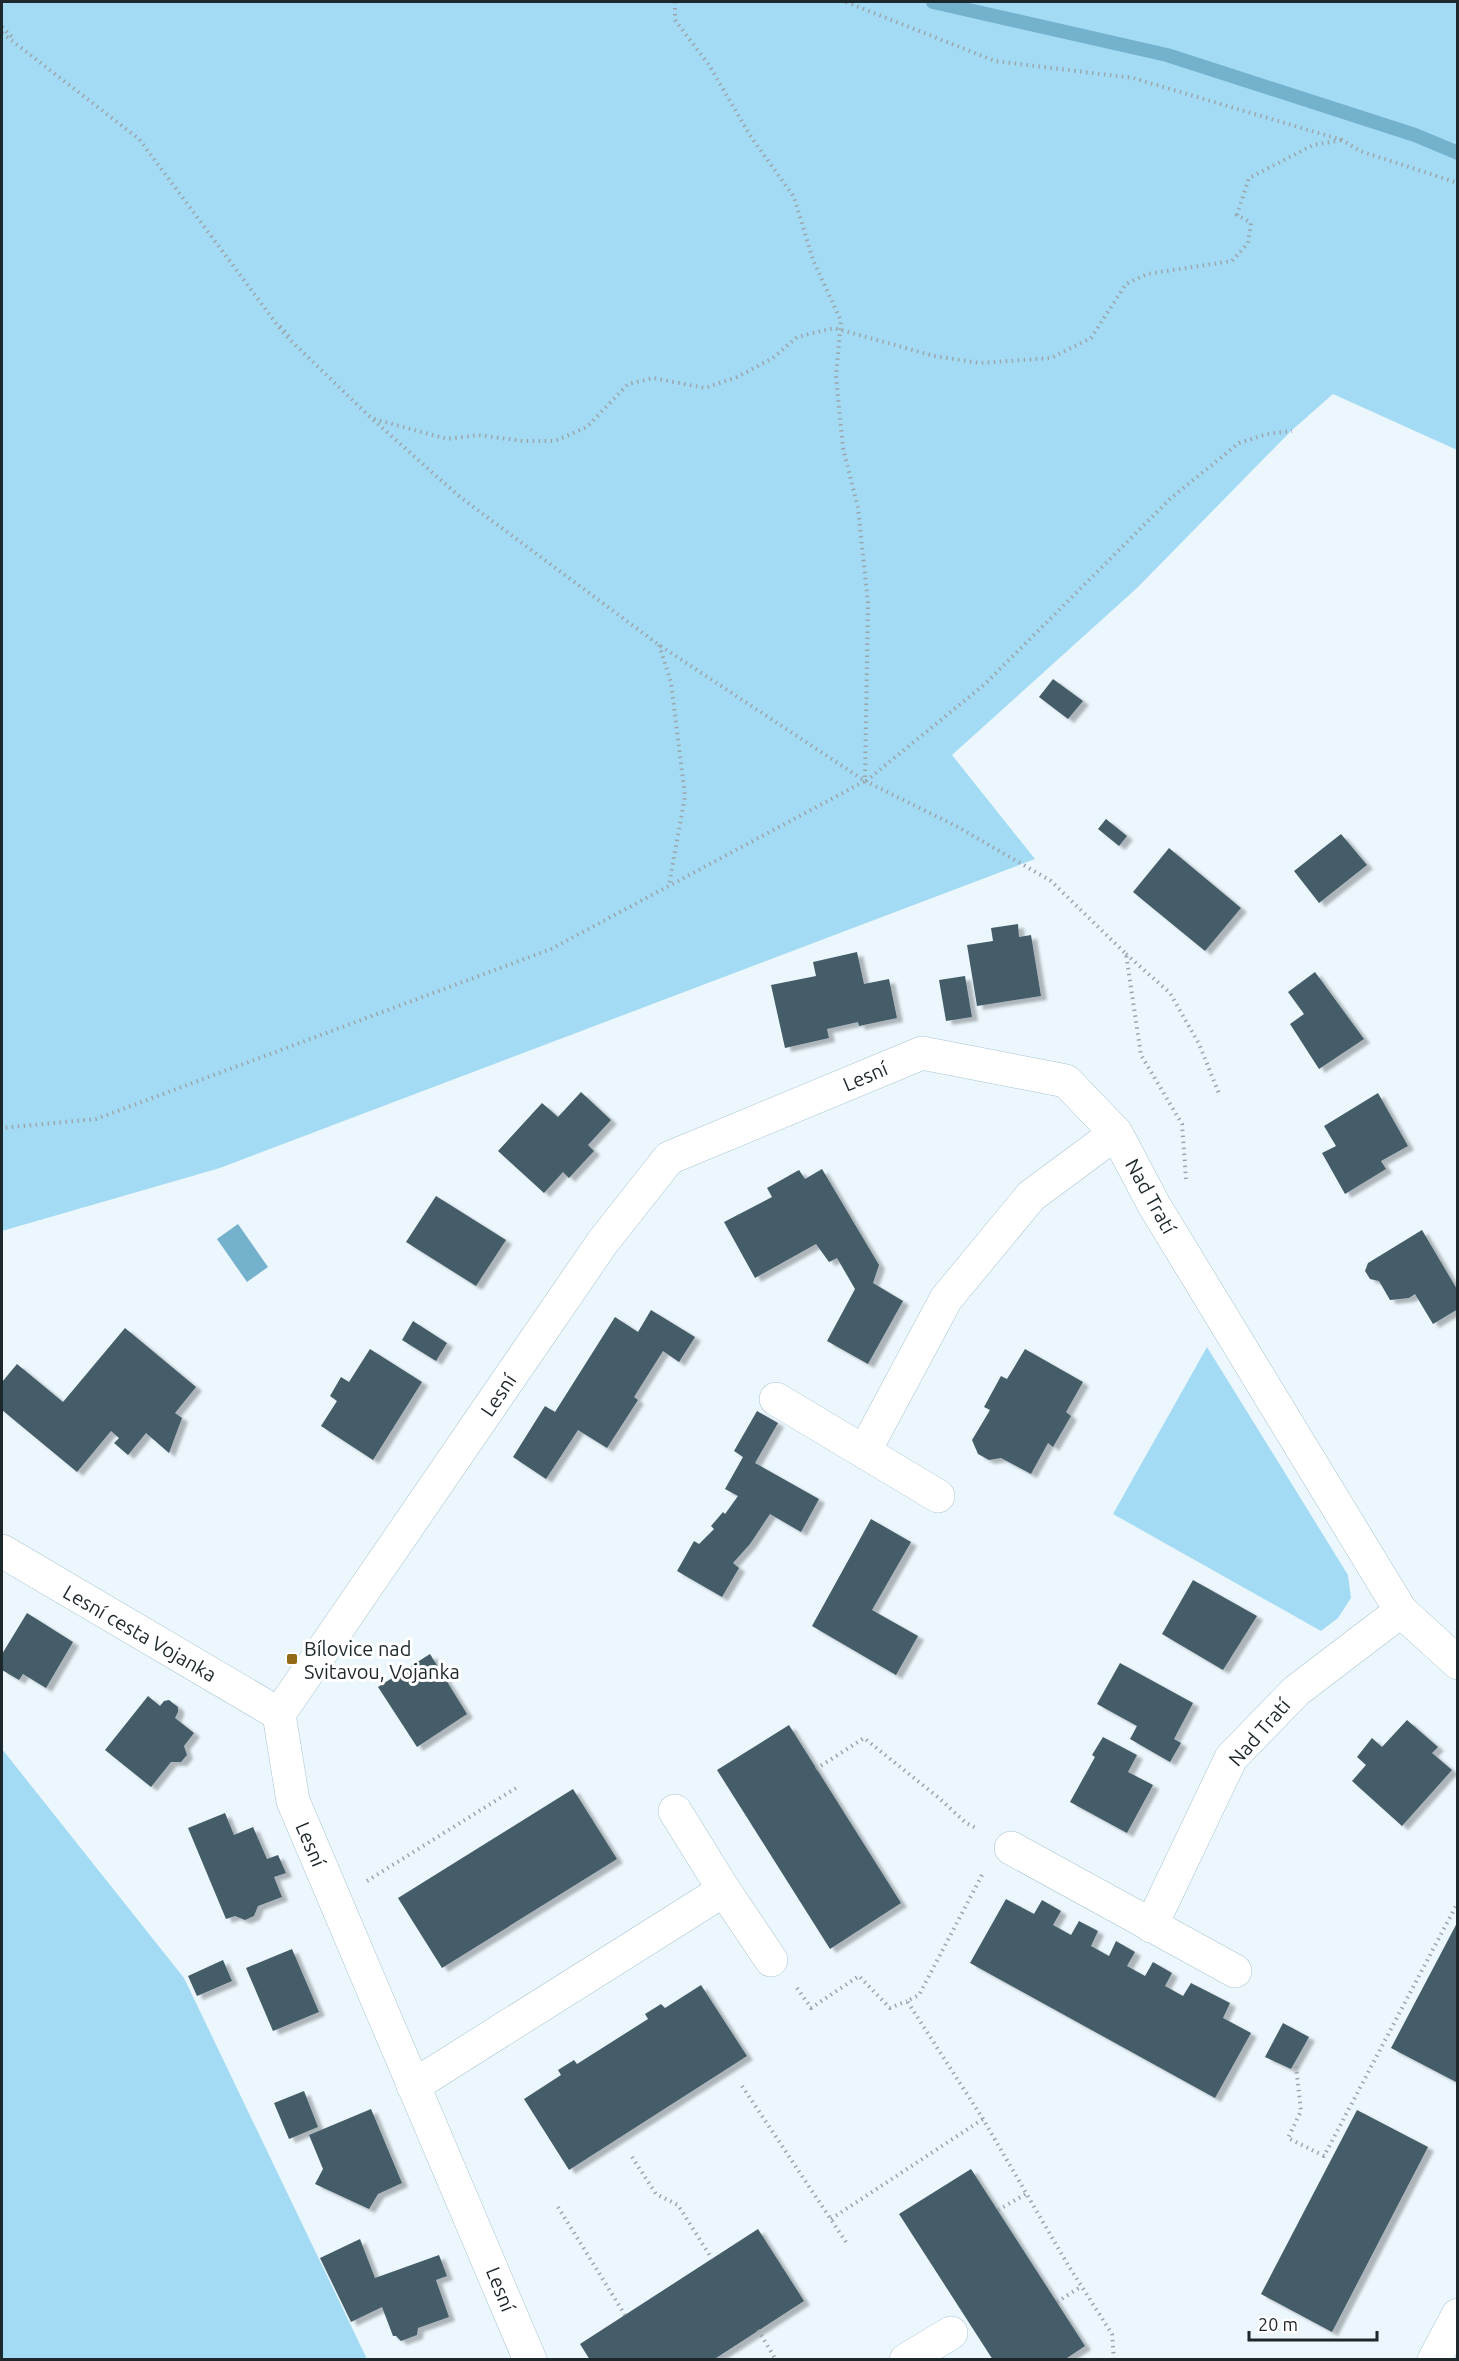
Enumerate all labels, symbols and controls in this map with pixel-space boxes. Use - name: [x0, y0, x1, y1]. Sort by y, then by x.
- street label: Lesní: [839, 1056, 892, 1096]
- street label: Nad Tratí: [1121, 1155, 1181, 1238]
- street label: Lesní: [476, 1368, 521, 1421]
- street label: Lesní cesta Vojanka: [59, 1580, 221, 1686]
- place label: Bílovice nad Svitavou, Vojanka: [304, 1637, 460, 1683]
- marker: Bílovice nad Svitavou, Vojanka: [285, 1652, 299, 1666]
- street label: Nad Tratí: [1223, 1693, 1295, 1770]
- street label: Lesní: [291, 1818, 331, 1871]
- street label: Lesní: [482, 2263, 521, 2316]
- scale bar: [1249, 2304, 1376, 2342]
- text: 20 m: [1258, 2314, 1298, 2334]

